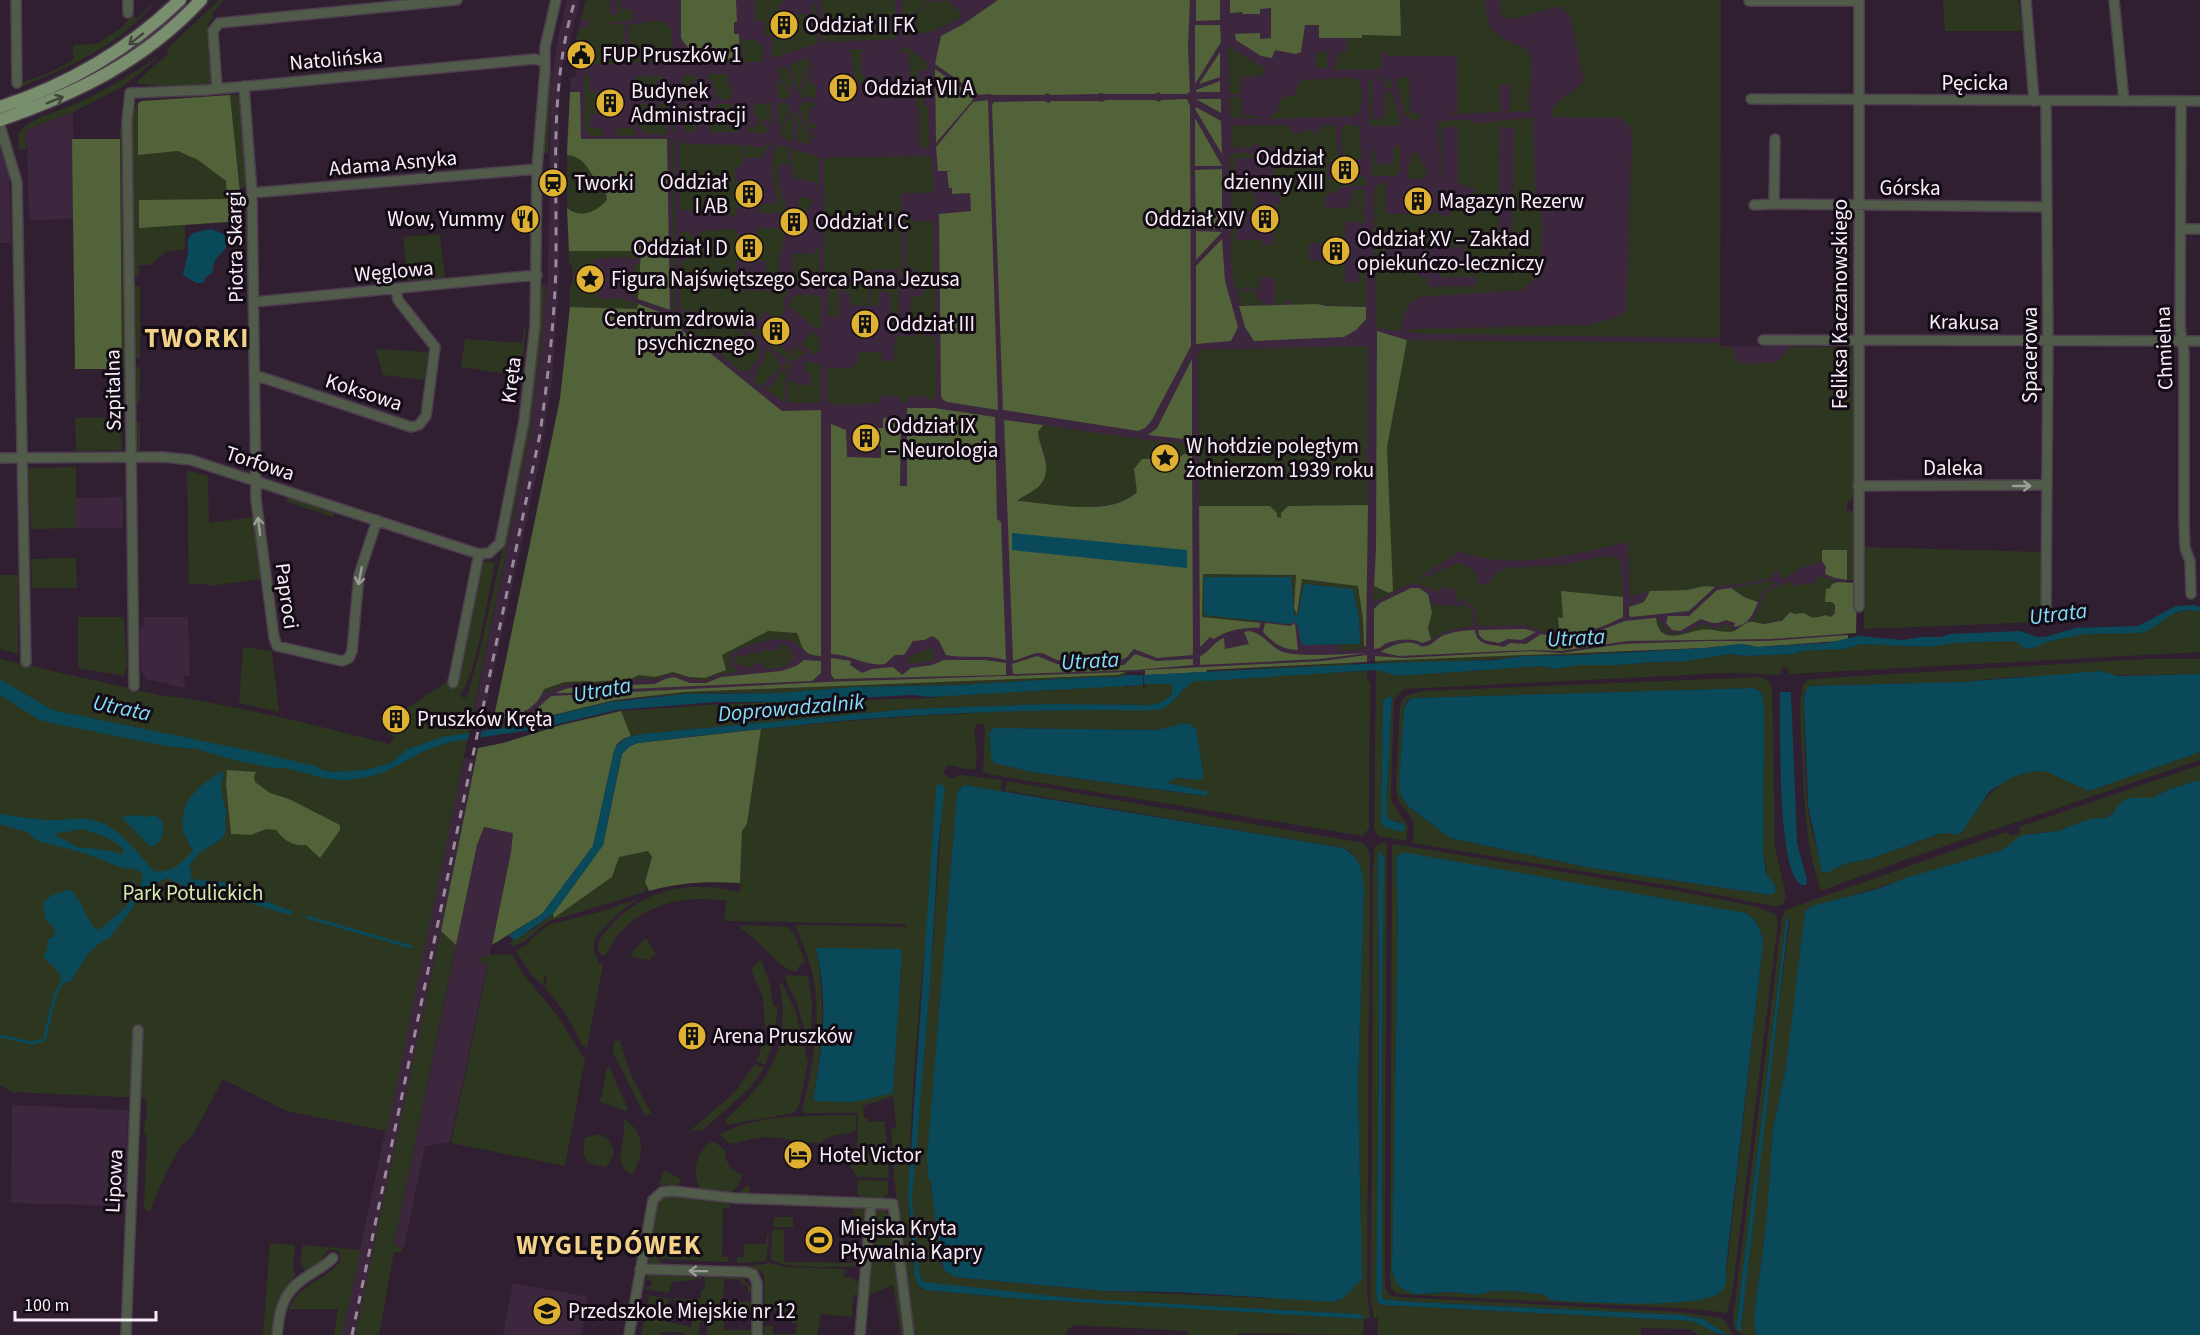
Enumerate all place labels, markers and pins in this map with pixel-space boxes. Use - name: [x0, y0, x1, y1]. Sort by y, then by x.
- building icon: Oddział II FK: [768, 9, 800, 41]
- place label: Oddział II FK: [805, 10, 916, 40]
- public building icon: FUP Pruszków 1: [565, 39, 597, 71]
- place label: FUP Pruszków 1: [602, 40, 741, 70]
- building icon: Oddział VII A: [827, 72, 859, 104]
- place label: Oddział VII A: [864, 73, 974, 103]
- place label: Budynek Administracji: [631, 76, 746, 130]
- building icon: Budynek Administracji: [594, 87, 626, 119]
- place label: Oddział dzienny XIII: [1224, 143, 1325, 197]
- building icon: Oddział dzienny XIII: [1329, 154, 1361, 186]
- station icon: Tworki: [537, 167, 569, 199]
- place label: Oddział I AB: [660, 167, 729, 221]
- place label: Tworki: [574, 168, 634, 198]
- building icon: Oddział I AB: [733, 178, 765, 210]
- building icon: Magazyn Rezerw: [1402, 185, 1434, 217]
- place label: Magazyn Rezerw: [1439, 186, 1584, 216]
- restaurant icon: Wow, Yummy: [509, 203, 541, 235]
- building icon: Oddział XIV: [1249, 203, 1281, 235]
- place label: Wow, Yummy: [387, 204, 504, 234]
- place label: Oddział XIV: [1145, 204, 1244, 234]
- building icon: Oddział I C: [778, 206, 810, 238]
- place label: Oddział I C: [815, 207, 909, 237]
- place label: Oddział XV – Zakład opiekuńczo-leczniczy: [1357, 224, 1544, 278]
- building icon: Oddział I D: [733, 232, 765, 264]
- place label: Oddział I D: [633, 233, 728, 263]
- building icon: Oddział XV – Zakład opiekuńczo-leczniczy: [1320, 235, 1352, 267]
- place icon: Figura Najświętszego Serca Pana Jezusa: [574, 263, 606, 295]
- place label: Figura Najświętszego Serca Pana Jezusa: [611, 264, 960, 294]
- place label: Centrum zdrowia psychicznego: [604, 304, 755, 358]
- building icon: Oddział III: [849, 308, 881, 340]
- place label: Oddział III: [886, 309, 975, 339]
- building icon: Centrum zdrowia psychicznego: [760, 315, 792, 347]
- place label: Oddział IX – Neurologia: [887, 411, 998, 465]
- building icon: Oddział IX – Neurologia: [850, 422, 882, 454]
- place label: W hołdzie poległym żołnierzom 1939 roku: [1186, 431, 1374, 485]
- place icon: W hołdzie poległym żołnierzom 1939 roku: [1149, 442, 1181, 474]
- building icon: Pruszków Kręta: [380, 703, 412, 735]
- place label: Pruszków Kręta: [417, 704, 553, 734]
- building icon: Arena Pruszków: [676, 1020, 708, 1052]
- place label: Arena Pruszków: [713, 1021, 853, 1051]
- hotel icon: Hotel Victor: [782, 1139, 814, 1171]
- place label: Hotel Victor: [819, 1140, 922, 1170]
- place label: Miejska Kryta Pływalnia Kapry: [840, 1213, 982, 1267]
- sports icon: Miejska Kryta Pływalnia Kapry: [803, 1224, 835, 1256]
- school or university icon: Przedszkole Miejskie nr 12: [531, 1295, 563, 1327]
- place label: Przedszkole Miejskie nr 12: [568, 1296, 796, 1326]

